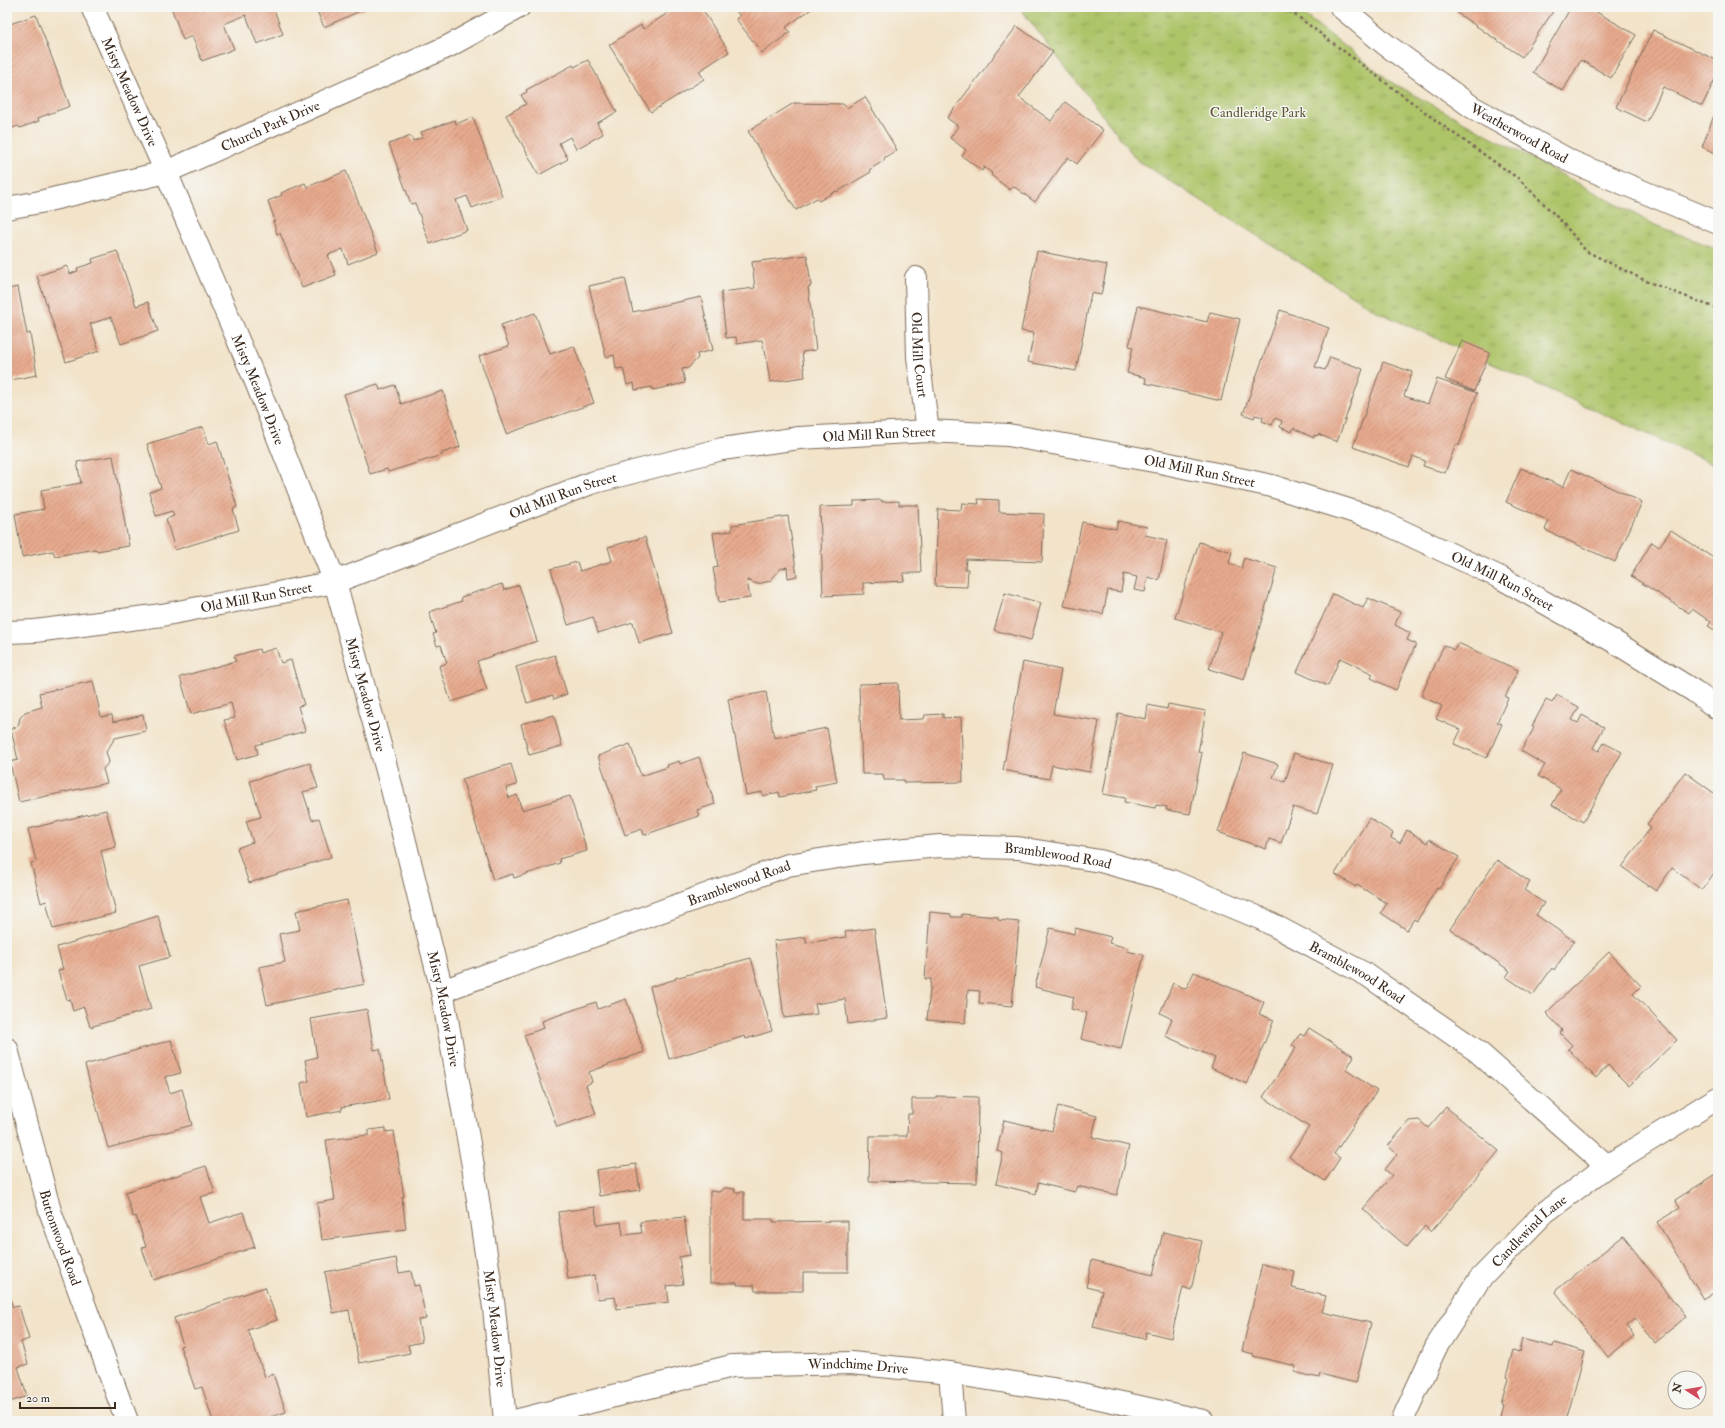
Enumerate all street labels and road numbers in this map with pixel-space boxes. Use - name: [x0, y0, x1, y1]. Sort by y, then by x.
- street label: Misty Meadow Drive: [98, 35, 162, 149]
- street label: Church Park Drive: [218, 97, 322, 156]
- street label: Weatherwood Road: [1467, 99, 1571, 167]
- street label: Old Mill Court: [908, 312, 931, 399]
- street label: Misty Meadow Drive: [228, 332, 288, 447]
- street label: Old Mill Run Street: [822, 423, 937, 446]
- street label: Old Mill Run Street: [1143, 451, 1257, 491]
- street label: Old Mill Run Street: [507, 469, 619, 523]
- street label: Old Mill Run Street: [1448, 548, 1557, 615]
- street label: Old Mill Run Street: [199, 578, 314, 616]
- street label: Misty Meadow Drive: [342, 635, 389, 754]
- street label: Bramblewood Road: [1004, 840, 1113, 873]
- street label: Bramblewood Road: [685, 857, 793, 910]
- street label: Bramblewood Road: [1306, 938, 1408, 1008]
- street label: Misty Meadow Drive: [423, 949, 463, 1068]
- street label: Buttonwood Road: [36, 1188, 85, 1288]
- street label: Candlewind Lane: [1488, 1191, 1570, 1271]
- street label: Misty Meadow Drive: [479, 1269, 510, 1388]
- street label: Windchime Drive: [807, 1355, 909, 1378]

